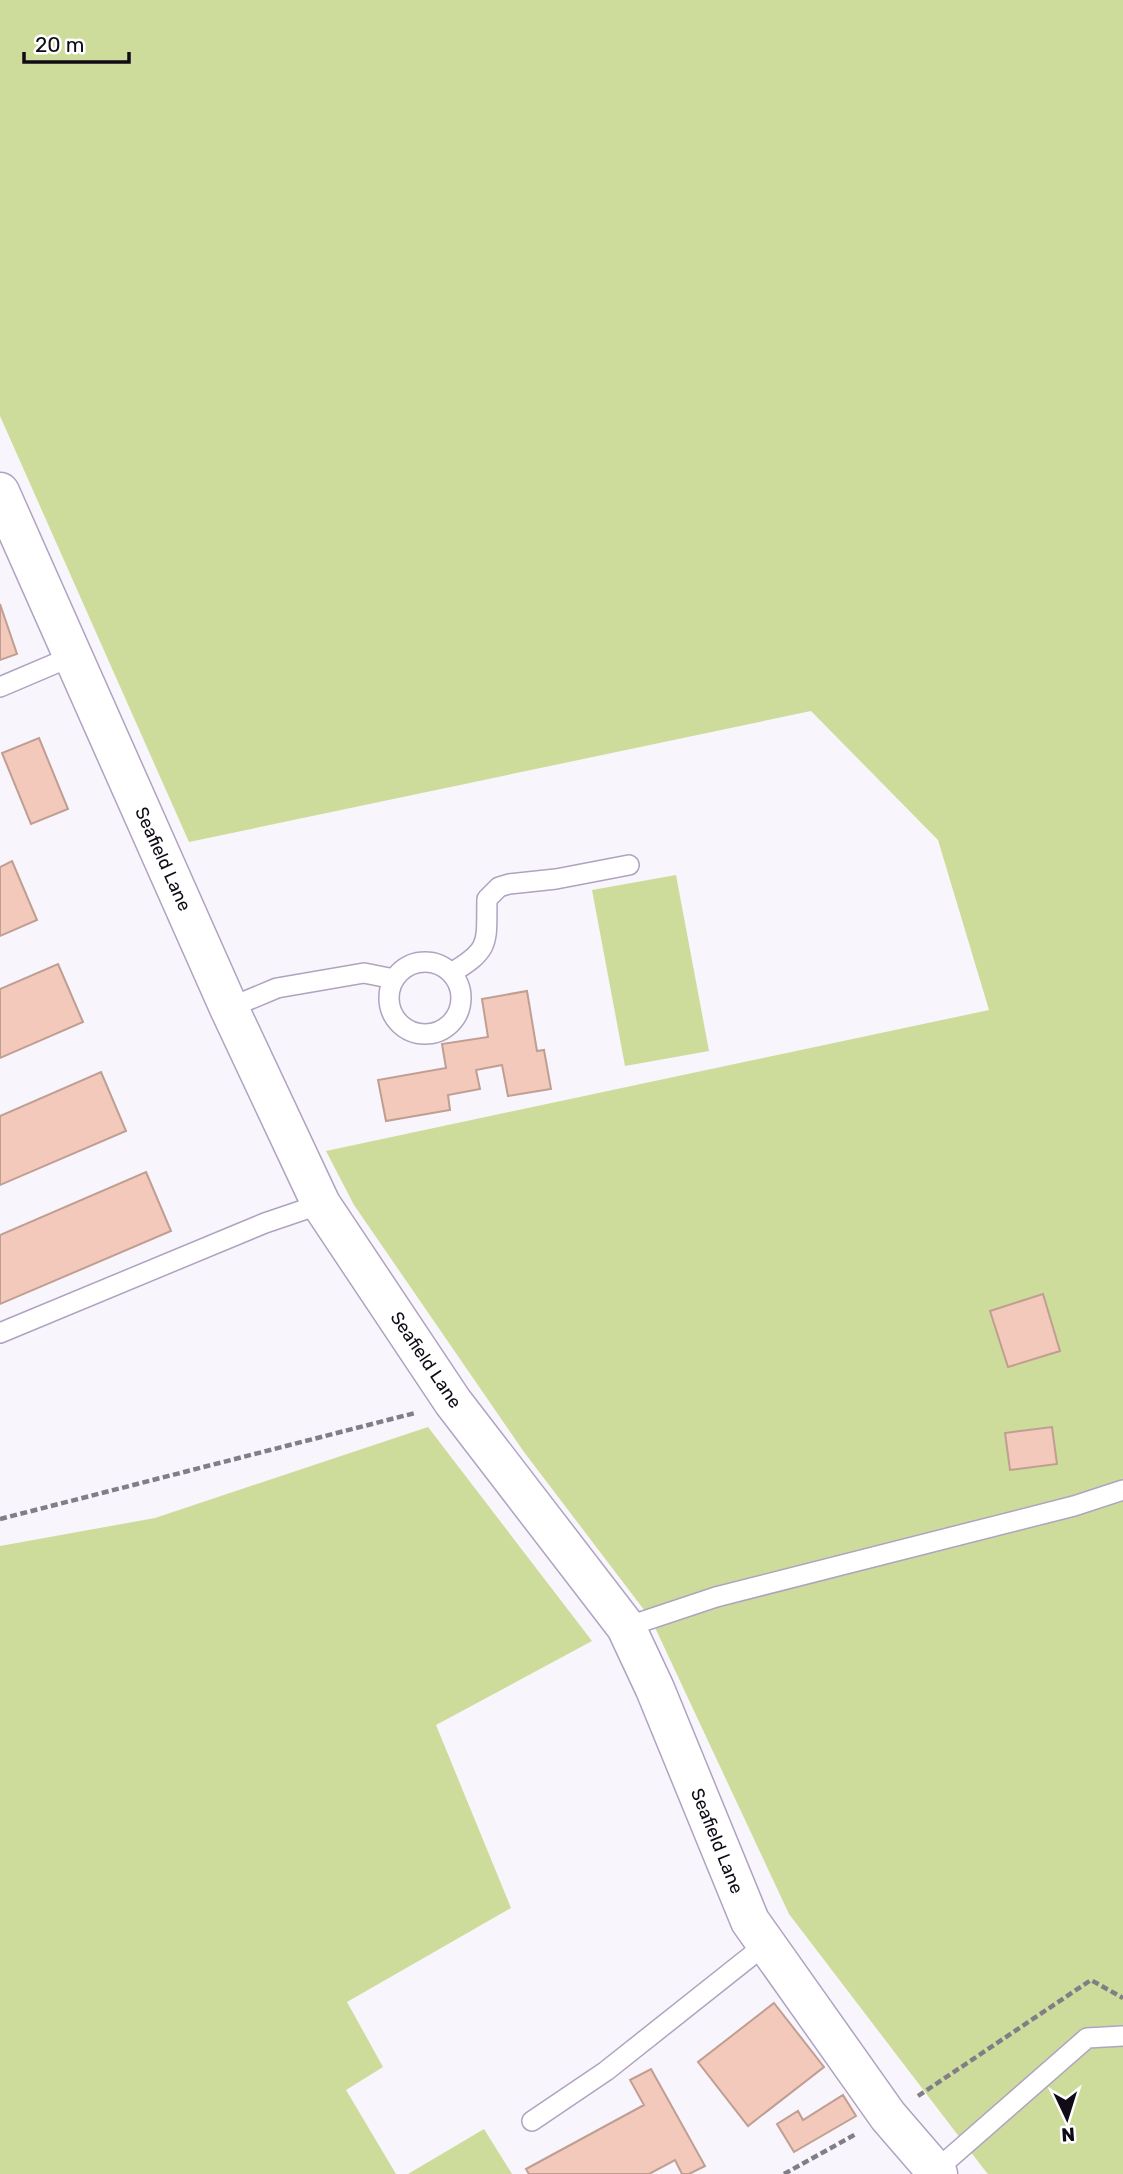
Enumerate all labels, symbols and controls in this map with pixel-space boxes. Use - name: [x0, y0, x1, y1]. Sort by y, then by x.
- scale bar: [24, 21, 130, 65]
- text: 20 m: [35, 32, 84, 57]
- street label: Seafield Lane: [130, 804, 196, 914]
- street label: Seafield Lane: [386, 1308, 466, 1412]
- street label: Seafield Lane: [686, 1785, 748, 1897]
- north arrow: [1032, 2083, 1102, 2153]
- text: N: [1061, 2123, 1076, 2146]

